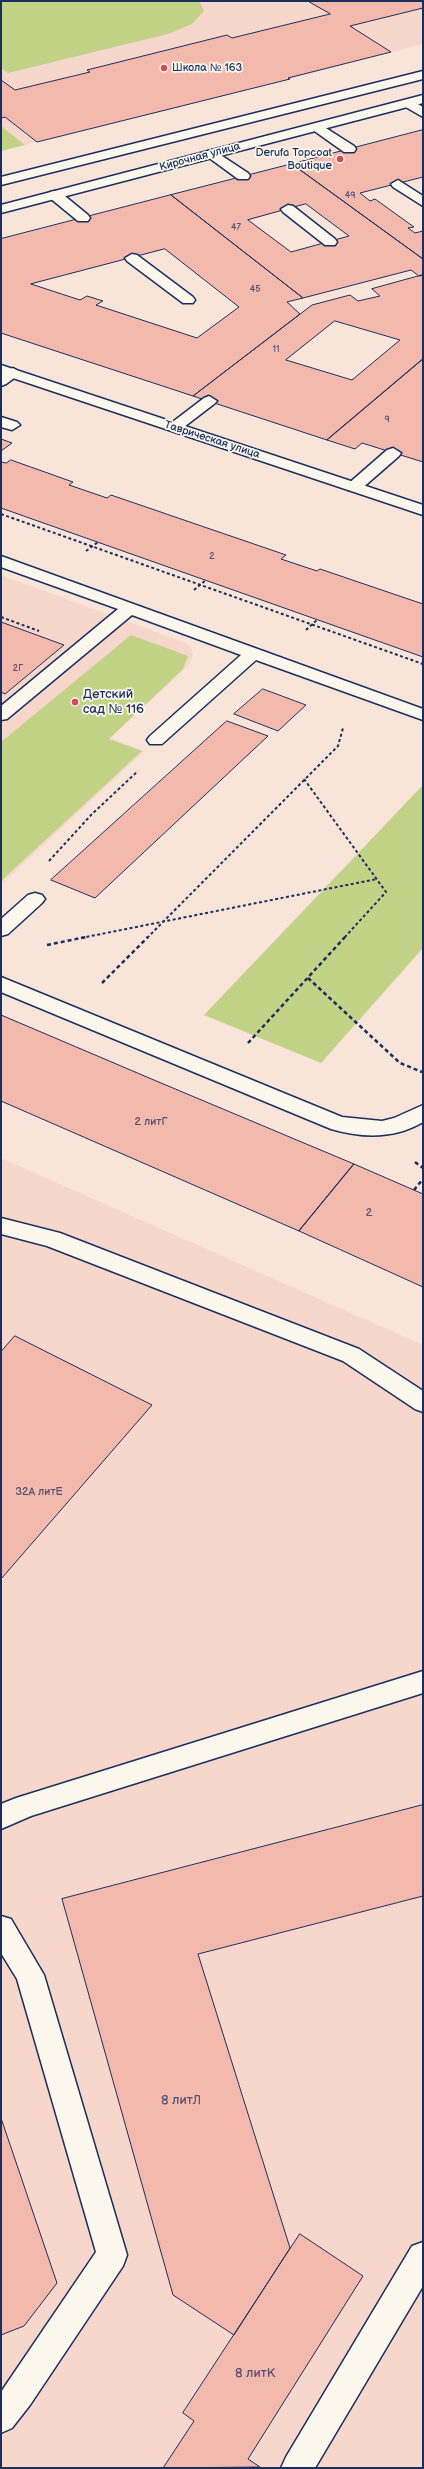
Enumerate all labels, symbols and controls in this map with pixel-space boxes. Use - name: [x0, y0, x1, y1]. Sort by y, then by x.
- place label: Школа № 163: [172, 61, 242, 75]
- marker: Школа № 163: [159, 63, 169, 73]
- street label: Кирочная улица: [158, 140, 242, 174]
- place label: Derufa Topcoat Boutique: [256, 146, 332, 172]
- marker: Derufa Topcoat Boutique: [335, 154, 345, 164]
- house number: 49: [345, 191, 355, 201]
- house number: 47: [231, 223, 241, 233]
- house number: 45: [250, 285, 260, 295]
- house number: 11: [273, 345, 279, 355]
- house number: 9: [384, 415, 390, 425]
- street label: Таврическая улица: [162, 418, 262, 462]
- house number: 2: [209, 552, 215, 562]
- house number: 2Г: [13, 664, 23, 674]
- place label: Детский сад № 116: [83, 687, 144, 718]
- marker: Детский сад № 116: [70, 697, 80, 707]
- house number: 2 литГ: [134, 1115, 168, 1129]
- house number: 2: [366, 1206, 372, 1220]
- house number: 32А литЕ: [15, 1485, 63, 1499]
- house number: 8 литЛ: [161, 2093, 201, 2109]
- house number: 8 литК: [235, 2366, 275, 2382]

